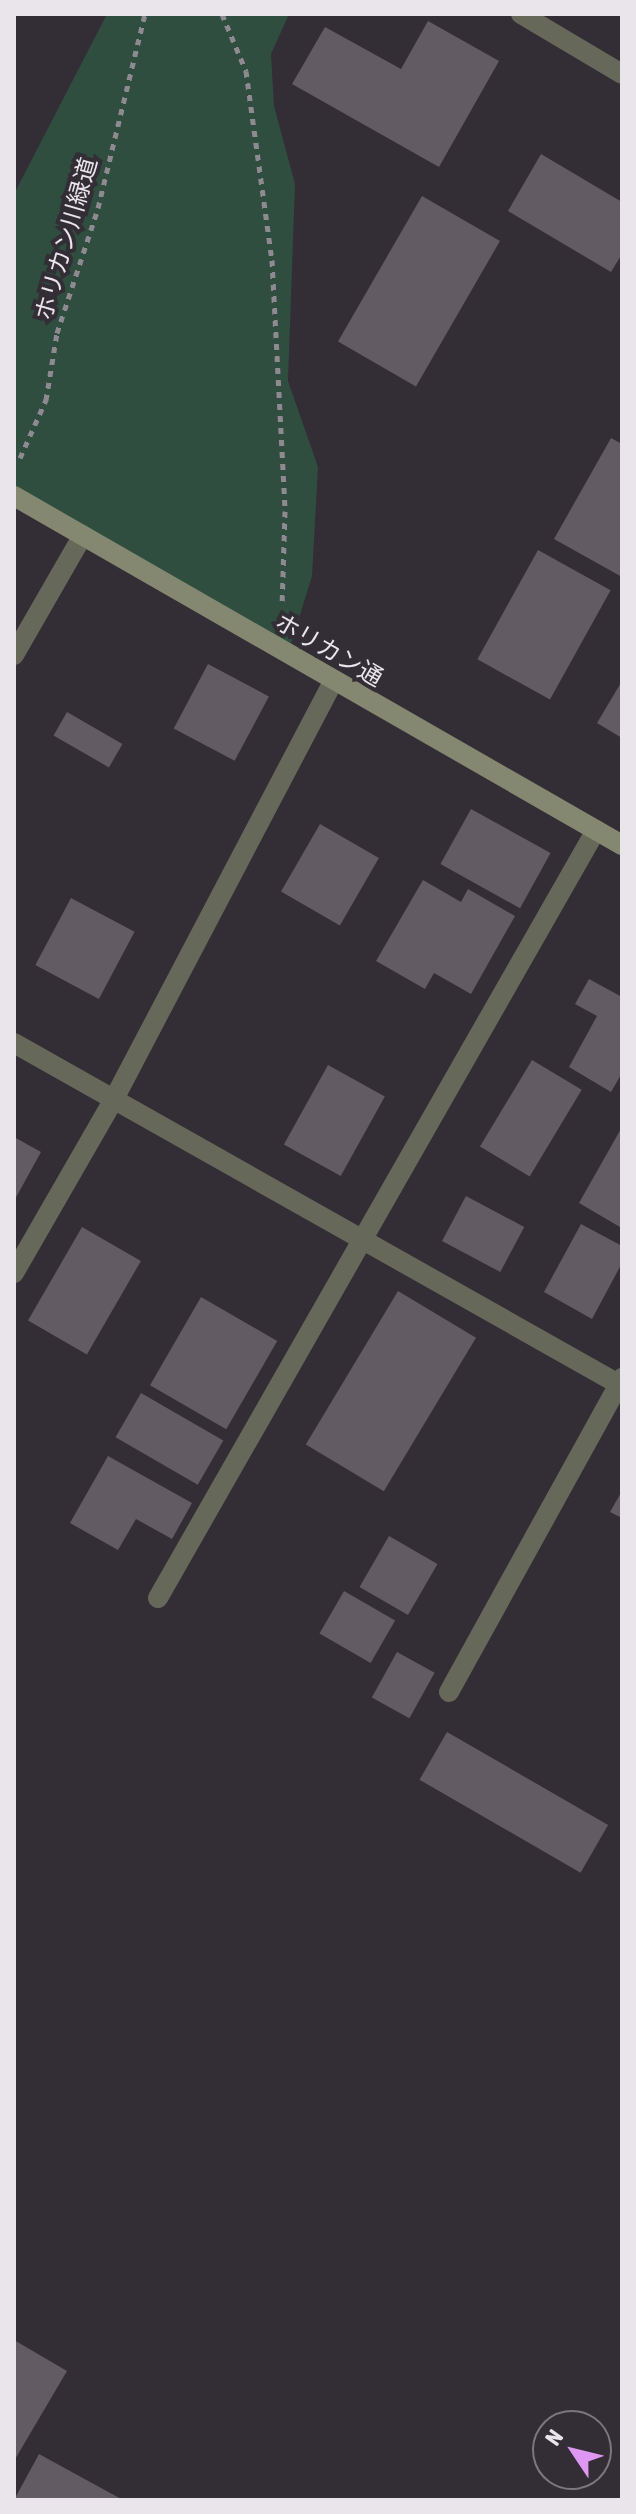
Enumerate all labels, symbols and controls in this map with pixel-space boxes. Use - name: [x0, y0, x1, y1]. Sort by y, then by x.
- street label: ホリカン川緑道: [29, 154, 103, 324]
- street label: ホリカン通: [270, 608, 388, 692]
- north arrow: [532, 2410, 612, 2490]
- text: N: [540, 2425, 568, 2450]

